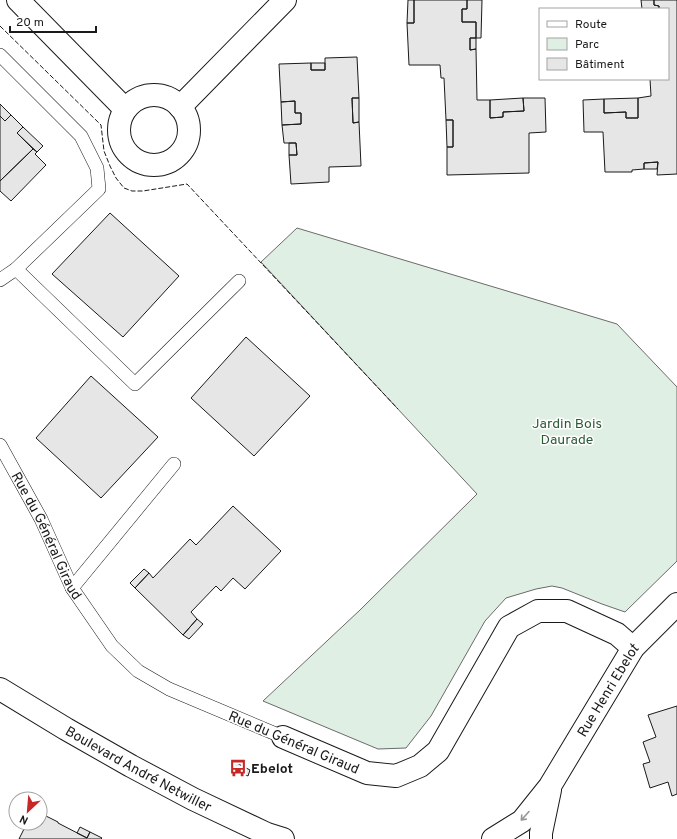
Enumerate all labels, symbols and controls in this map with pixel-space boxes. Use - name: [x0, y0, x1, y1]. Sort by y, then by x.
- scale bar: [10, 8, 96, 34]
- legend: [539, 8, 669, 80]
- text: 20 m: [16, 15, 44, 31]
- text: Route: [575, 17, 607, 33]
- text: Parc: [575, 37, 599, 53]
- text: Bâtiment: [575, 57, 625, 73]
- park label: Jardin Bois Daurade: [532, 416, 602, 449]
- street label: Rue du Général Giraud: [7, 469, 85, 604]
- street label: Rue Henri Ebelot: [574, 640, 643, 741]
- street label: Rue du Général Giraud: [225, 708, 361, 779]
- street label: Boulevard André Netwiller: [62, 723, 214, 817]
- bus stop icon: Ebelot: [228, 758, 248, 778]
- place label: Ebelot: [251, 761, 293, 778]
- north arrow: [8, 791, 48, 831]
- text: N: [17, 811, 31, 827]
- one-way arrow: [521, 811, 530, 821]

